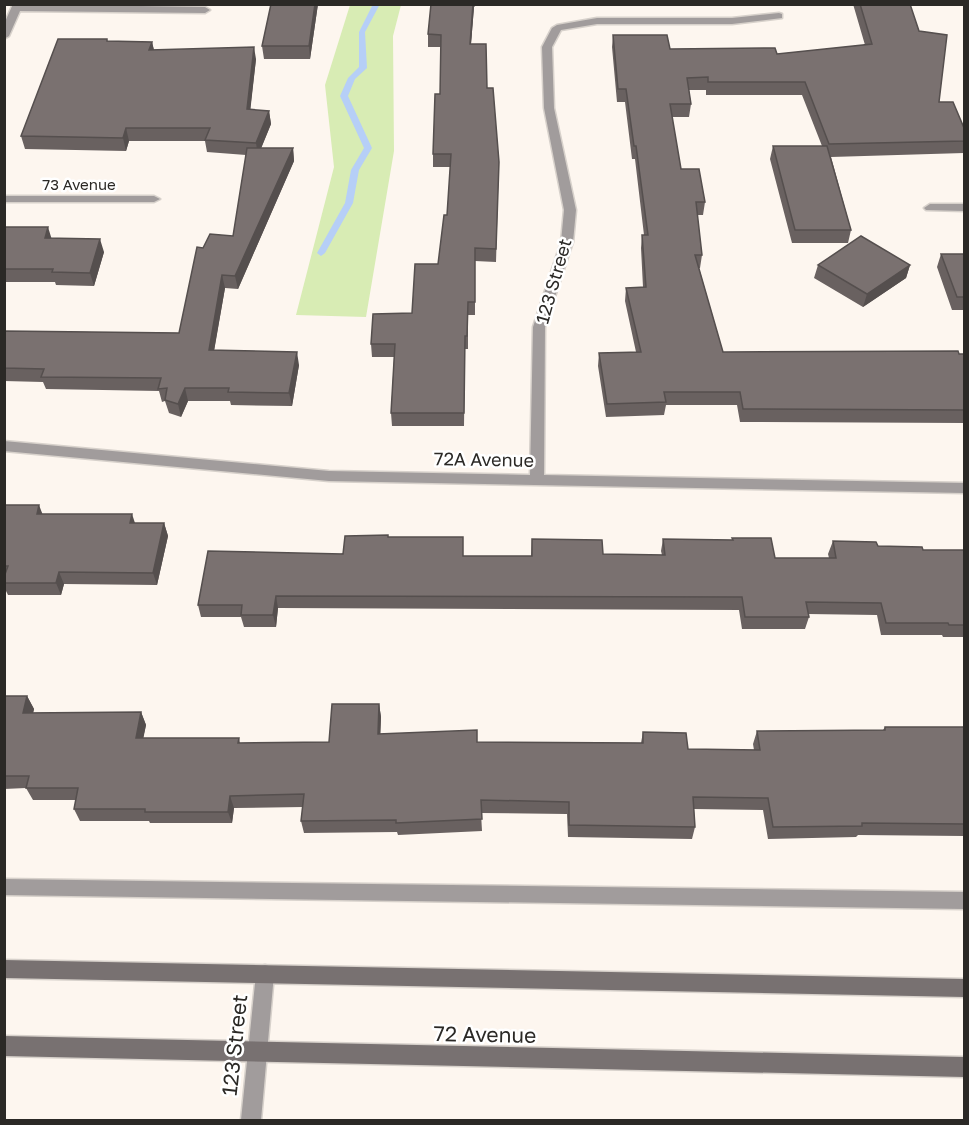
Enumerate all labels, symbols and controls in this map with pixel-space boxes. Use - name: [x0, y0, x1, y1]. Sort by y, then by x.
- street label: 73 Avenue: [42, 175, 116, 193]
- street label: 123 Street: [530, 236, 576, 326]
- street label: 72A Avenue: [434, 447, 534, 471]
- street label: 123 Street: [216, 993, 252, 1097]
- street label: 72 Avenue: [433, 1020, 537, 1048]

